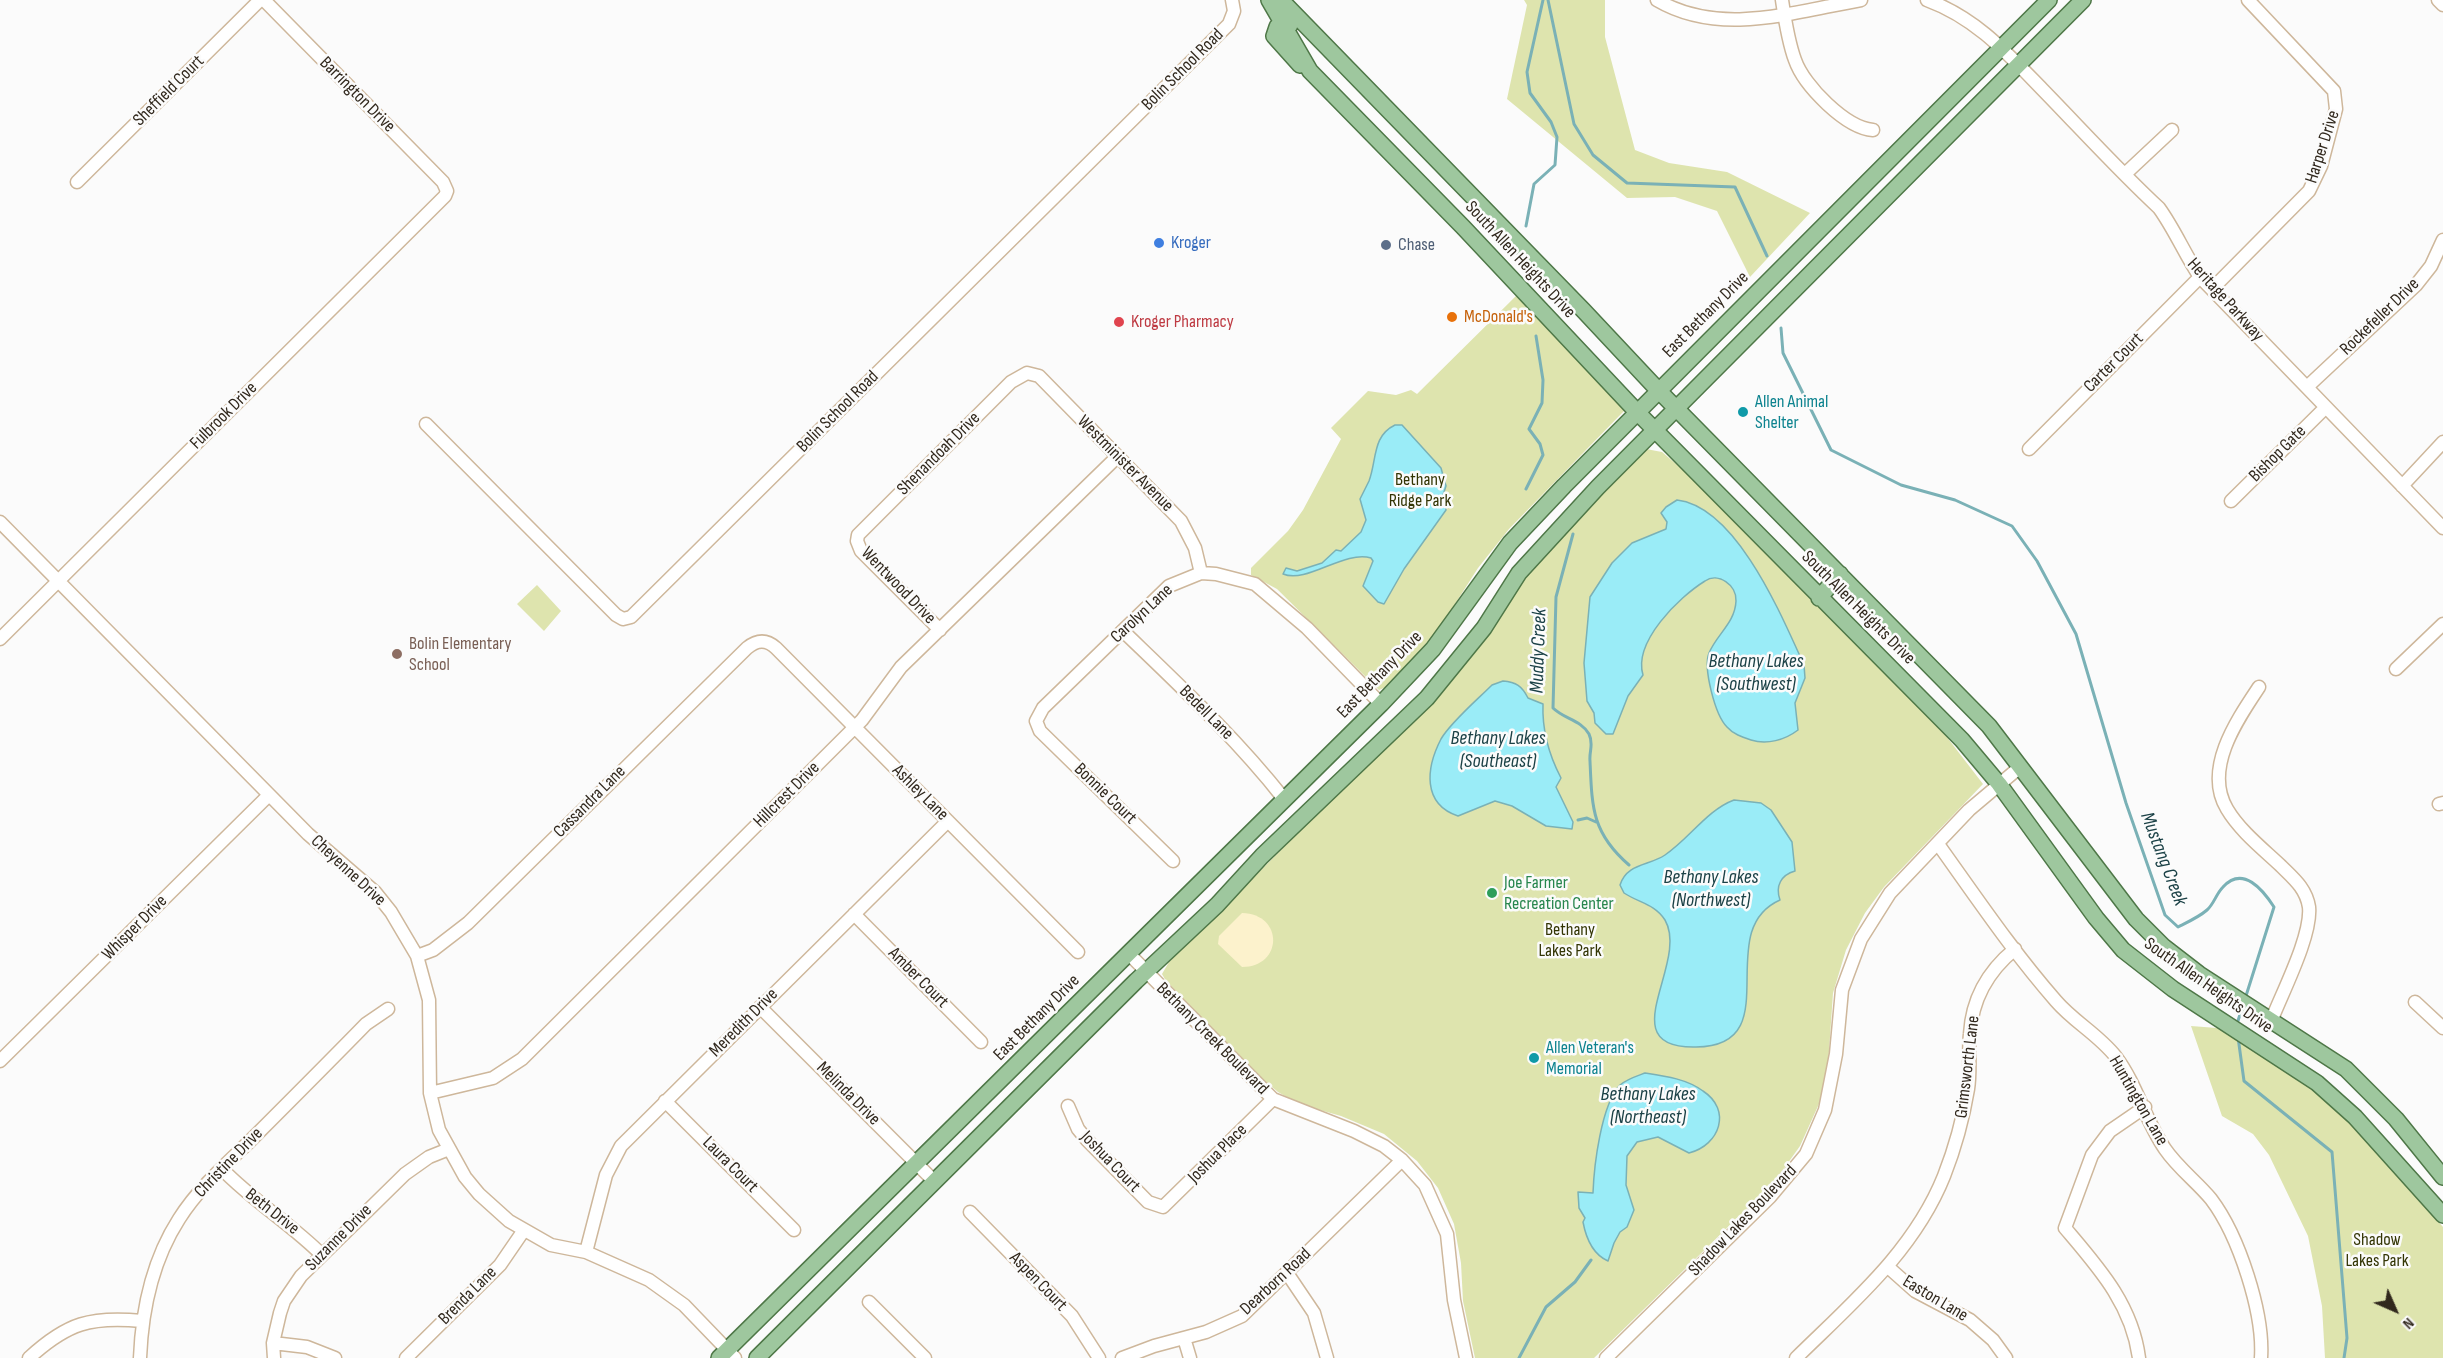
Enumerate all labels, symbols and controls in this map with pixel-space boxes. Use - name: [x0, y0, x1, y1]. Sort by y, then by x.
- street label: Bolin School Road: [1138, 25, 1228, 115]
- street label: Sheffield Court: [129, 51, 209, 131]
- street label: Barrington Drive: [315, 53, 399, 137]
- street label: Harper Drive: [2301, 108, 2345, 186]
- street label: South Allen Heights Drive: [1460, 197, 1580, 323]
- place label: Kroger: [1171, 232, 1211, 254]
- place label: Chase: [1398, 234, 1435, 256]
- marker: Kroger: [1152, 236, 1166, 250]
- marker: Chase: [1379, 238, 1393, 252]
- street label: Heritage Parkway: [2182, 254, 2268, 346]
- street label: East Bethany Drive: [1658, 267, 1754, 363]
- street label: Rockefeller Drive: [2336, 274, 2424, 360]
- place label: McDonald's: [1464, 306, 1533, 328]
- marker: McDonald's: [1445, 310, 1459, 324]
- place label: Kroger Pharmacy: [1131, 311, 1234, 333]
- marker: Kroger Pharmacy: [1112, 315, 1126, 329]
- street label: Carter Court: [2080, 329, 2148, 397]
- street label: Bolin School Road: [793, 367, 883, 457]
- street label: Fulbrook Drive: [186, 378, 262, 454]
- place label: Allen Animal Shelter: [1755, 391, 1828, 434]
- marker: Allen Animal Shelter: [1736, 405, 1750, 419]
- street label: Shenandoah Drive: [893, 408, 985, 500]
- street label: Westminister Avenue: [1072, 411, 1178, 517]
- street label: Bishop Gate: [2245, 421, 2311, 487]
- park label: Bethany Ridge Park: [1389, 469, 1451, 512]
- street label: Wentwood Drive: [856, 543, 940, 629]
- street label: South Allen Heights Drive: [1797, 547, 1919, 669]
- street label: Carolyn Lane: [1106, 580, 1178, 648]
- water label: Muddy Creek: [1526, 608, 1552, 694]
- street label: East Bethany Drive: [1333, 627, 1427, 723]
- place label: Bolin Elementary School: [409, 633, 511, 676]
- marker: Bolin Elementary School: [390, 647, 404, 661]
- water label: Bethany Lakes (Southwest): [1708, 650, 1804, 697]
- street label: Bedell Lane: [1174, 681, 1238, 745]
- water label: Bethany Lakes (Southeast): [1450, 727, 1546, 774]
- street label: Hillcrest Drive: [749, 757, 825, 833]
- street label: Bonnie Court: [1069, 759, 1141, 829]
- street label: Ashley Lane: [887, 760, 953, 826]
- street label: Cassandra Lane: [549, 761, 631, 843]
- water label: Mustang Creek: [2134, 809, 2192, 909]
- street label: Cheyenne Drive: [306, 831, 390, 911]
- water label: Bethany Lakes (Northwest): [1663, 866, 1759, 913]
- place label: Joe Farmer Recreation Center: [1504, 872, 1614, 914]
- marker: Joe Farmer Recreation Center: [1485, 886, 1499, 900]
- street label: Whisper Drive: [98, 891, 172, 965]
- park label: Bethany Lakes Park: [1538, 919, 1602, 962]
- street label: South Allen Heights Drive: [2140, 934, 2276, 1038]
- street label: Amber Court: [883, 943, 953, 1013]
- street label: East Bethany Drive: [989, 970, 1085, 1066]
- street label: Bethany Creek Boulevard: [1151, 978, 1273, 1100]
- street label: Meredith Drive: [705, 984, 783, 1062]
- street label: Grimsworth Lane: [1951, 1015, 1985, 1119]
- place label: Allen Veteran's Memorial: [1546, 1037, 1634, 1080]
- marker: Allen Veteran's Memorial: [1527, 1051, 1541, 1065]
- street label: Huntington Lane: [2104, 1052, 2172, 1150]
- street label: Melinda Drive: [812, 1058, 884, 1130]
- water label: Bethany Lakes (Northeast): [1600, 1083, 1696, 1130]
- street label: Joshua Place: [1184, 1120, 1252, 1188]
- street label: Christine Drive: [190, 1123, 268, 1203]
- street label: Joshua Court: [1075, 1127, 1145, 1197]
- street label: Laura Court: [698, 1133, 762, 1197]
- street label: Shadow Lakes Boulevard: [1684, 1161, 1802, 1281]
- street label: Beth Drive: [241, 1184, 303, 1240]
- street label: Suzanne Drive: [301, 1200, 377, 1276]
- park label: Shadow Lakes Park: [2345, 1229, 2409, 1272]
- street label: Dearborn Road: [1236, 1244, 1316, 1320]
- street label: Aspen Court: [1005, 1248, 1071, 1316]
- street label: Brenda Lane: [434, 1262, 502, 1330]
- street label: Easton Lane: [1898, 1271, 1972, 1327]
- north arrow: [2365, 1280, 2425, 1340]
- text: N: [2398, 1313, 2418, 1333]

